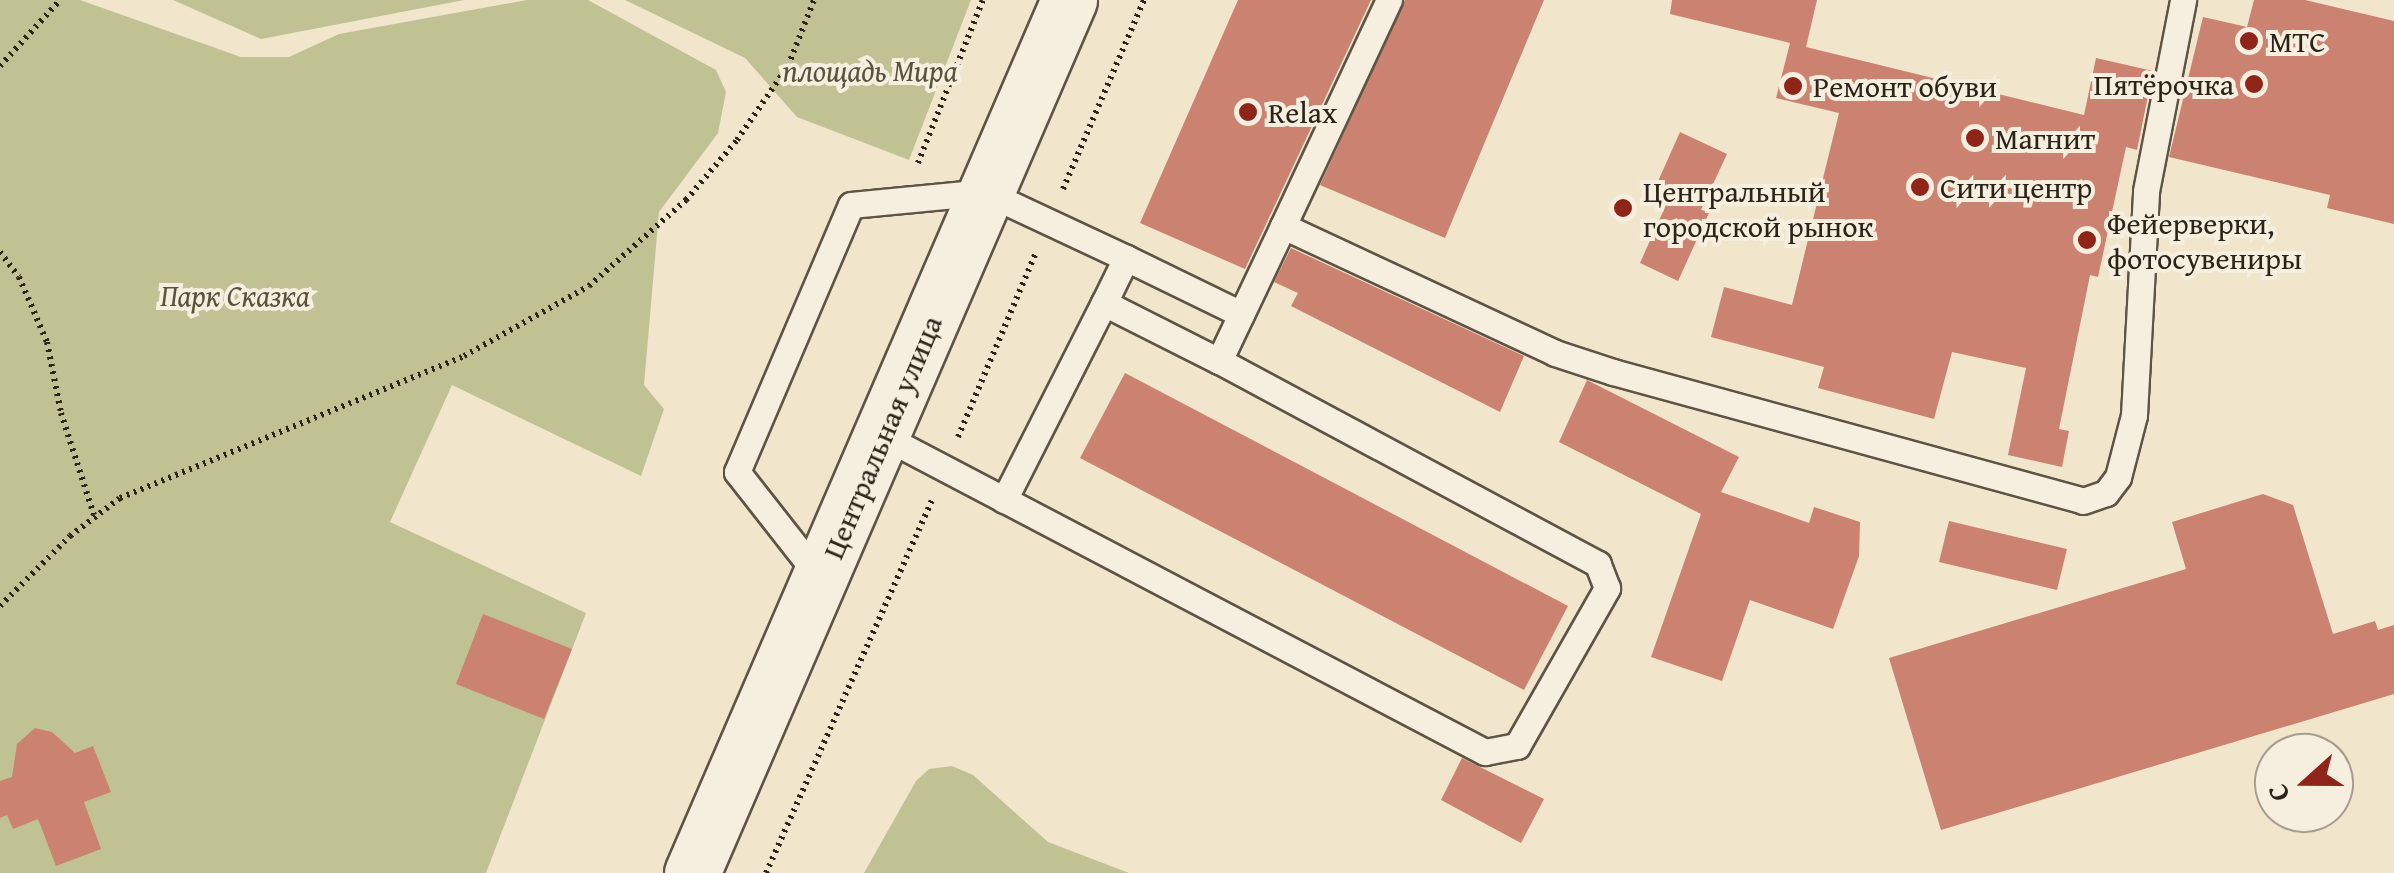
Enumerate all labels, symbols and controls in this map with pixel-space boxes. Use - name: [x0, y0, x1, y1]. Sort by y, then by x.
- place label: МТС: [2269, 23, 2326, 59]
- marker: МТС: [2238, 30, 2260, 52]
- park label: площадь Мира: [782, 52, 958, 88]
- place label: Пятёрочка: [2093, 66, 2234, 102]
- place label: Ремонт обуви: [1813, 68, 1997, 104]
- marker: Пятёрочка: [2243, 73, 2265, 95]
- marker: Ремонт обуви: [1782, 75, 1804, 97]
- place label: Relax: [1268, 94, 1337, 130]
- marker: Relax: [1237, 101, 1259, 123]
- place label: Магнит: [1995, 120, 2095, 156]
- marker: Магнит: [1964, 127, 1986, 149]
- place label: Сити центр: [1940, 169, 2092, 205]
- place label: Центральный городской рынок: [1643, 173, 1873, 244]
- marker: Сити центр: [1909, 176, 1931, 198]
- marker: Центральный городской рынок: [1612, 197, 1634, 219]
- place label: Фейерверки, фотосувениры: [2107, 205, 2302, 276]
- marker: Фейерверки, фотосувениры: [2076, 229, 2098, 251]
- park label: Парк Сказка: [160, 277, 310, 313]
- street label: Центральная улица: [814, 310, 950, 564]
- north arrow: [2254, 733, 2354, 833]
- text: С: [2255, 778, 2299, 808]

